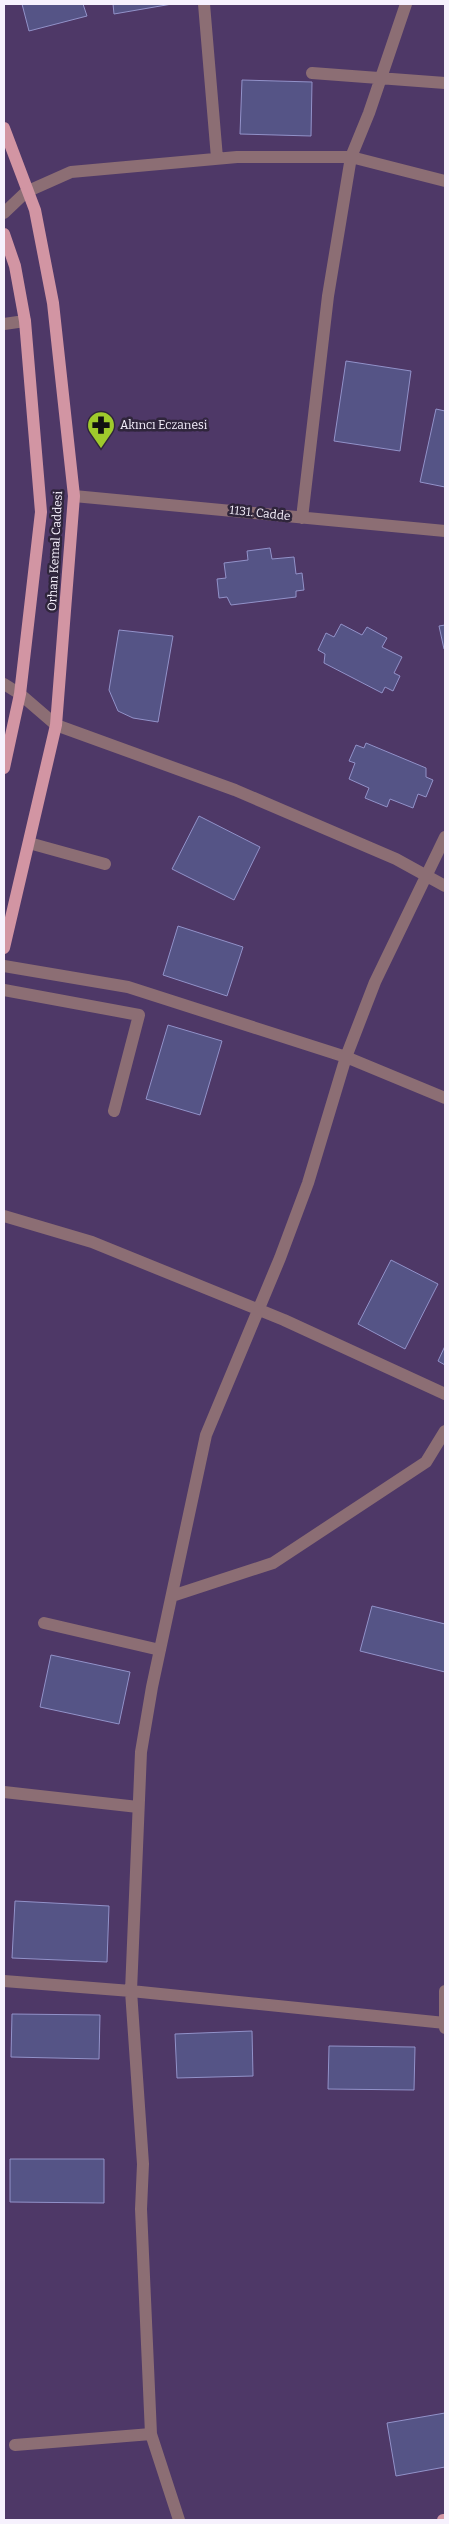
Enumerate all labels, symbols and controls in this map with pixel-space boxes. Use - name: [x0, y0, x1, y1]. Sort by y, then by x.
- pharmacy icon: Akıncı Eczanesi: [86, 410, 116, 449]
- place label: Akıncı Eczanesi: [120, 418, 208, 432]
- street label: Orhan Kemal Caddesi: [45, 490, 65, 612]
- street label: 1131. Cadde: [229, 503, 291, 523]

